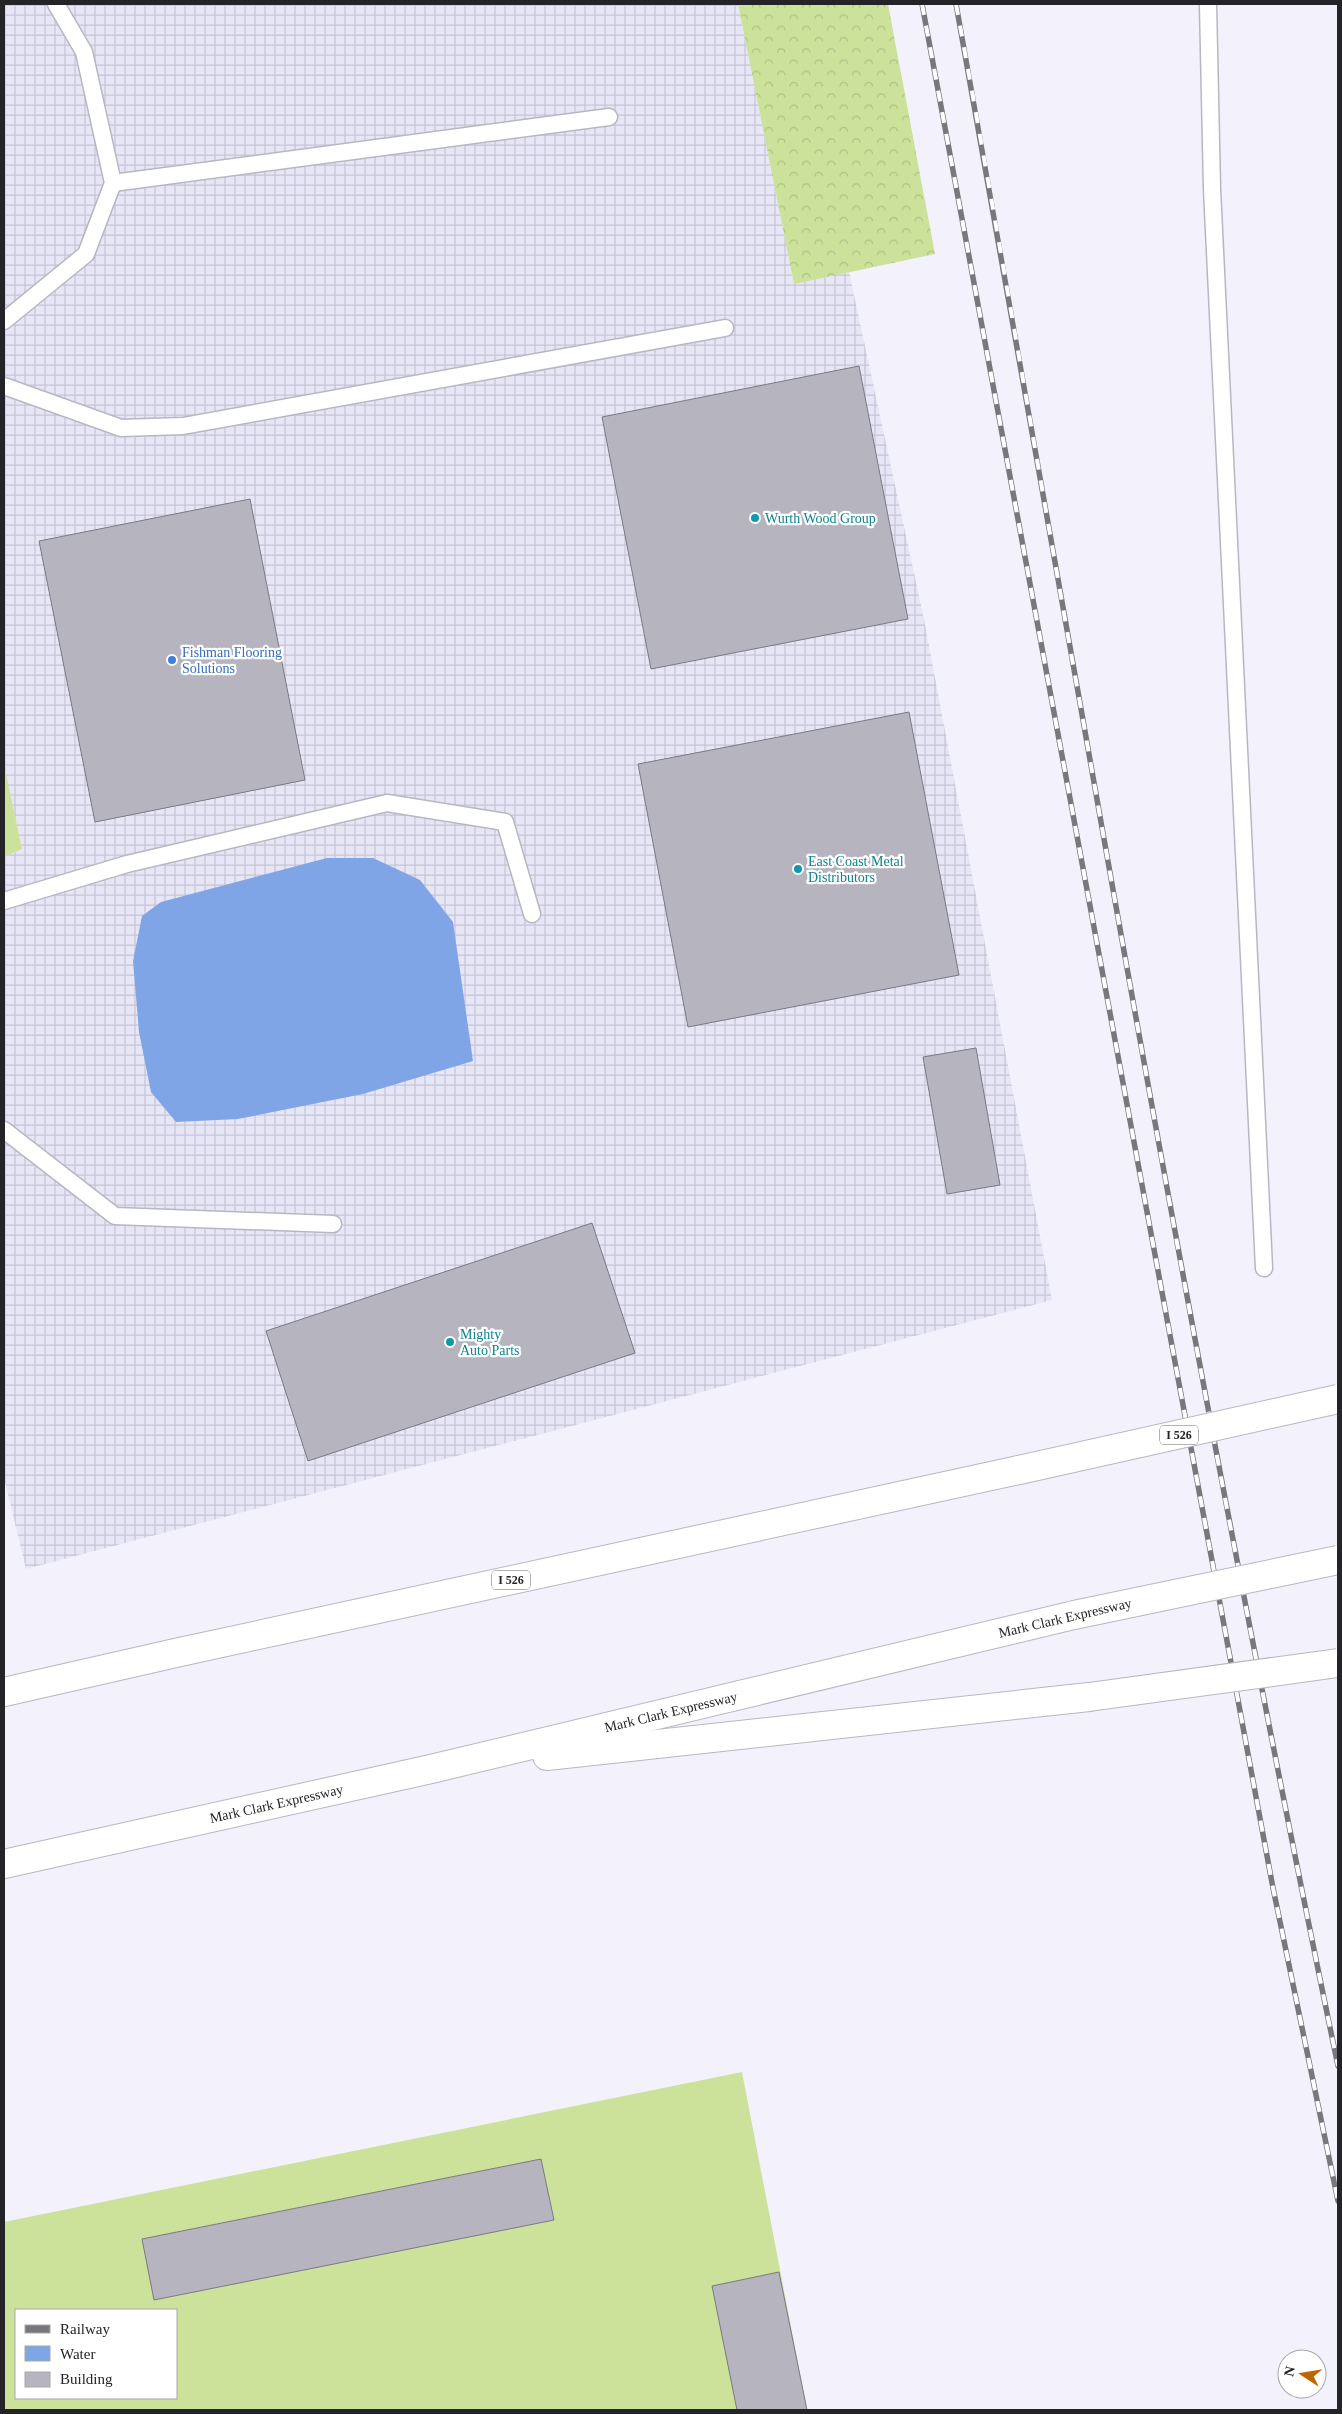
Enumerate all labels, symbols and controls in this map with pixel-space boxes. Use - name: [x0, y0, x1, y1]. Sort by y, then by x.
- place label: Wurth Wood Group: [765, 511, 876, 526]
- marker: Wurth Wood Group: [749, 512, 761, 524]
- place label: Fishman Flooring Solutions: [182, 645, 282, 676]
- marker: Fishman Flooring Solutions: [166, 654, 178, 666]
- place label: East Coast Metal Distributors: [808, 854, 904, 885]
- marker: East Coast Metal Distributors: [792, 863, 804, 875]
- place label: Mighty Auto Parts: [460, 1327, 520, 1358]
- marker: Mighty Auto Parts: [444, 1336, 456, 1348]
- road number: I 526: [1160, 1426, 1198, 1444]
- road number: I 526: [492, 1570, 530, 1590]
- street label: Mark Clark Expressway: [997, 1595, 1133, 1641]
- street label: Mark Clark Expressway: [603, 1688, 739, 1735]
- street label: Mark Clark Expressway: [208, 1781, 344, 1826]
- legend: [15, 2309, 178, 2399]
- text: Railway: [60, 2321, 110, 2337]
- text: Water: [60, 2346, 95, 2362]
- north arrow: [1277, 2349, 1327, 2399]
- text: N: [1281, 2365, 1298, 2378]
- text: Building: [60, 2371, 113, 2387]

